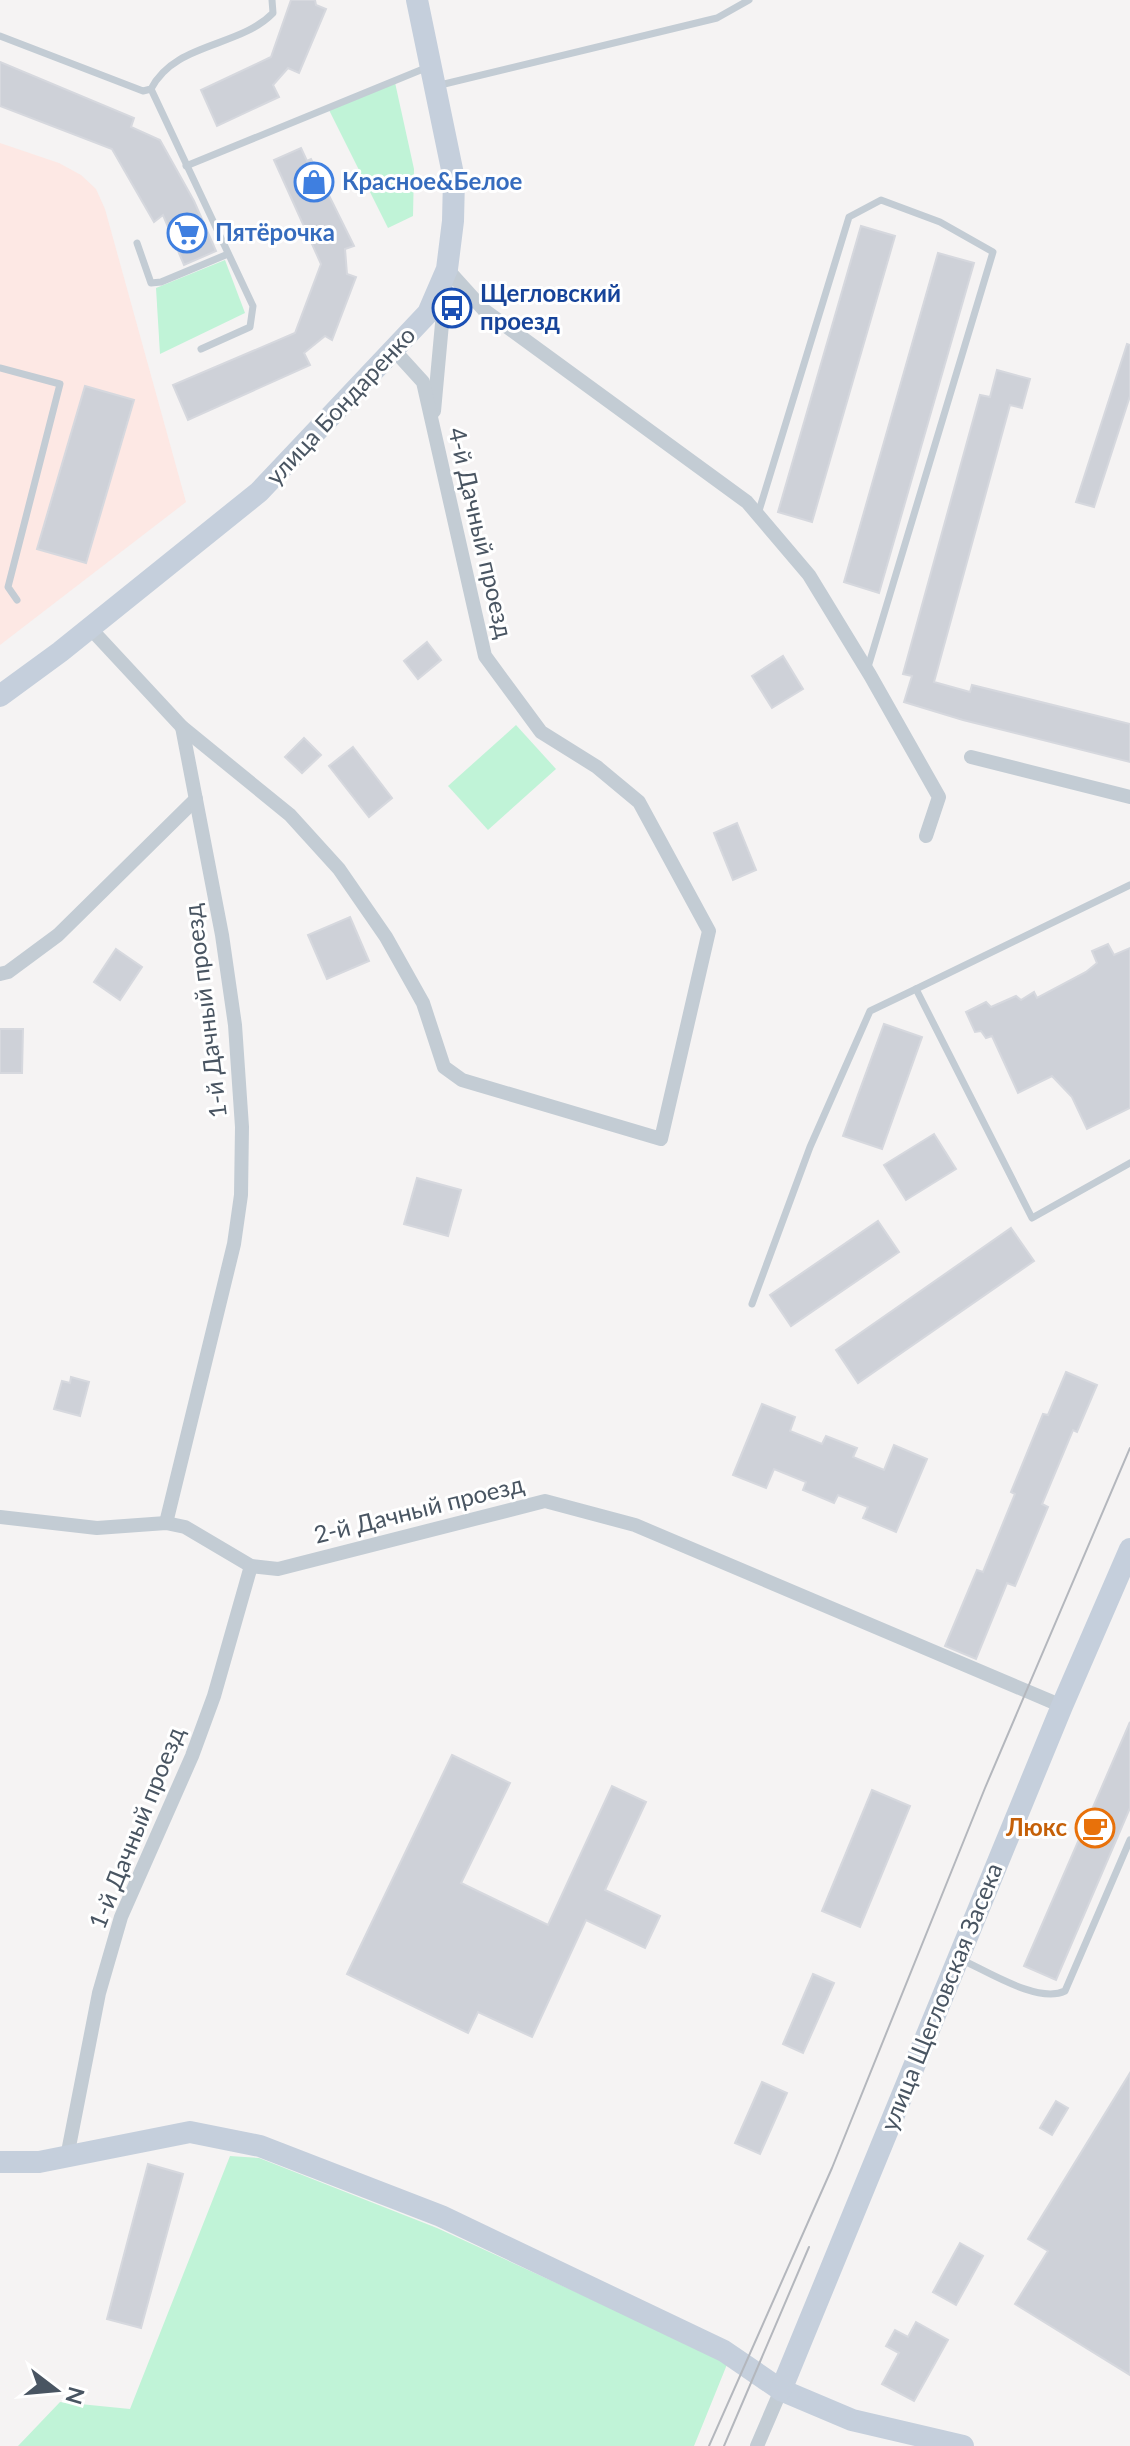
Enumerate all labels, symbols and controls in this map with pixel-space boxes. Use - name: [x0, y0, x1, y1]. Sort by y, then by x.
- shop icon: Красное&Белое: [293, 161, 335, 203]
- place label: Красное&Белое: [342, 166, 523, 195]
- supermarket icon: Пятёрочка: [166, 212, 208, 254]
- place label: Пятёрочка: [215, 217, 335, 246]
- place label: Щегловский проезд: [480, 278, 621, 335]
- bus stop icon: Щегловский проезд: [431, 287, 473, 329]
- street label: улица Бондаренко: [259, 320, 421, 490]
- street label: 4-й Дачный проезд: [443, 424, 520, 641]
- street label: 1-й Дачный проезд: [177, 902, 232, 1120]
- street label: 2-й Дачный проезд: [311, 1468, 527, 1549]
- street label: 1-й Дачный проезд: [82, 1722, 189, 1933]
- cafe icon: Люкс: [1074, 1807, 1116, 1849]
- place label: Люкс: [1005, 1812, 1067, 1841]
- street label: улица Щегловская Засека: [874, 1858, 1008, 2135]
- north arrow: [16, 2350, 96, 2430]
- text: N: [60, 2384, 91, 2408]

